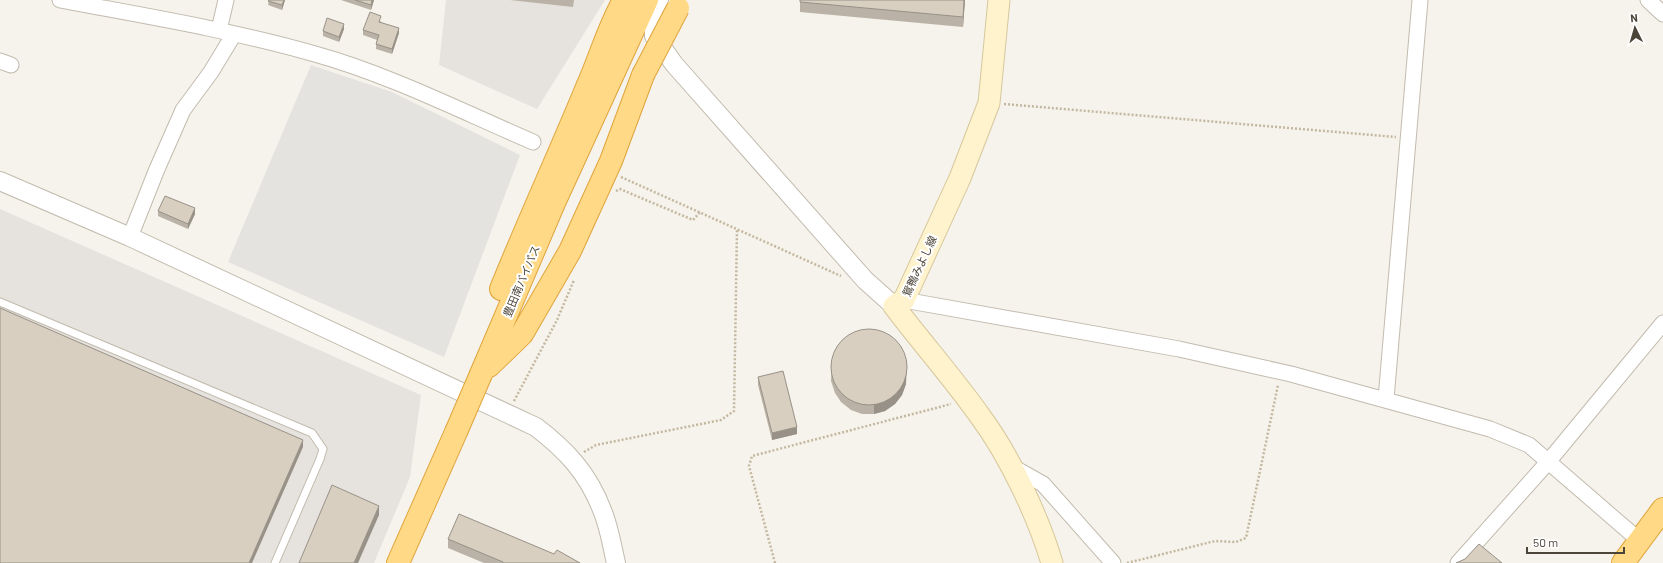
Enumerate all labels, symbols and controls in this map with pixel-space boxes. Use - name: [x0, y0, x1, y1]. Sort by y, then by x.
- north arrow: [1615, 8, 1655, 48]
- text: N: [1630, 11, 1638, 24]
- street label: 鴛鴨みよし線: [899, 233, 939, 299]
- street label: 豊田南バイパス: [500, 243, 542, 319]
- scale bar: [1527, 529, 1624, 555]
- text: 50 m: [1533, 535, 1558, 549]

